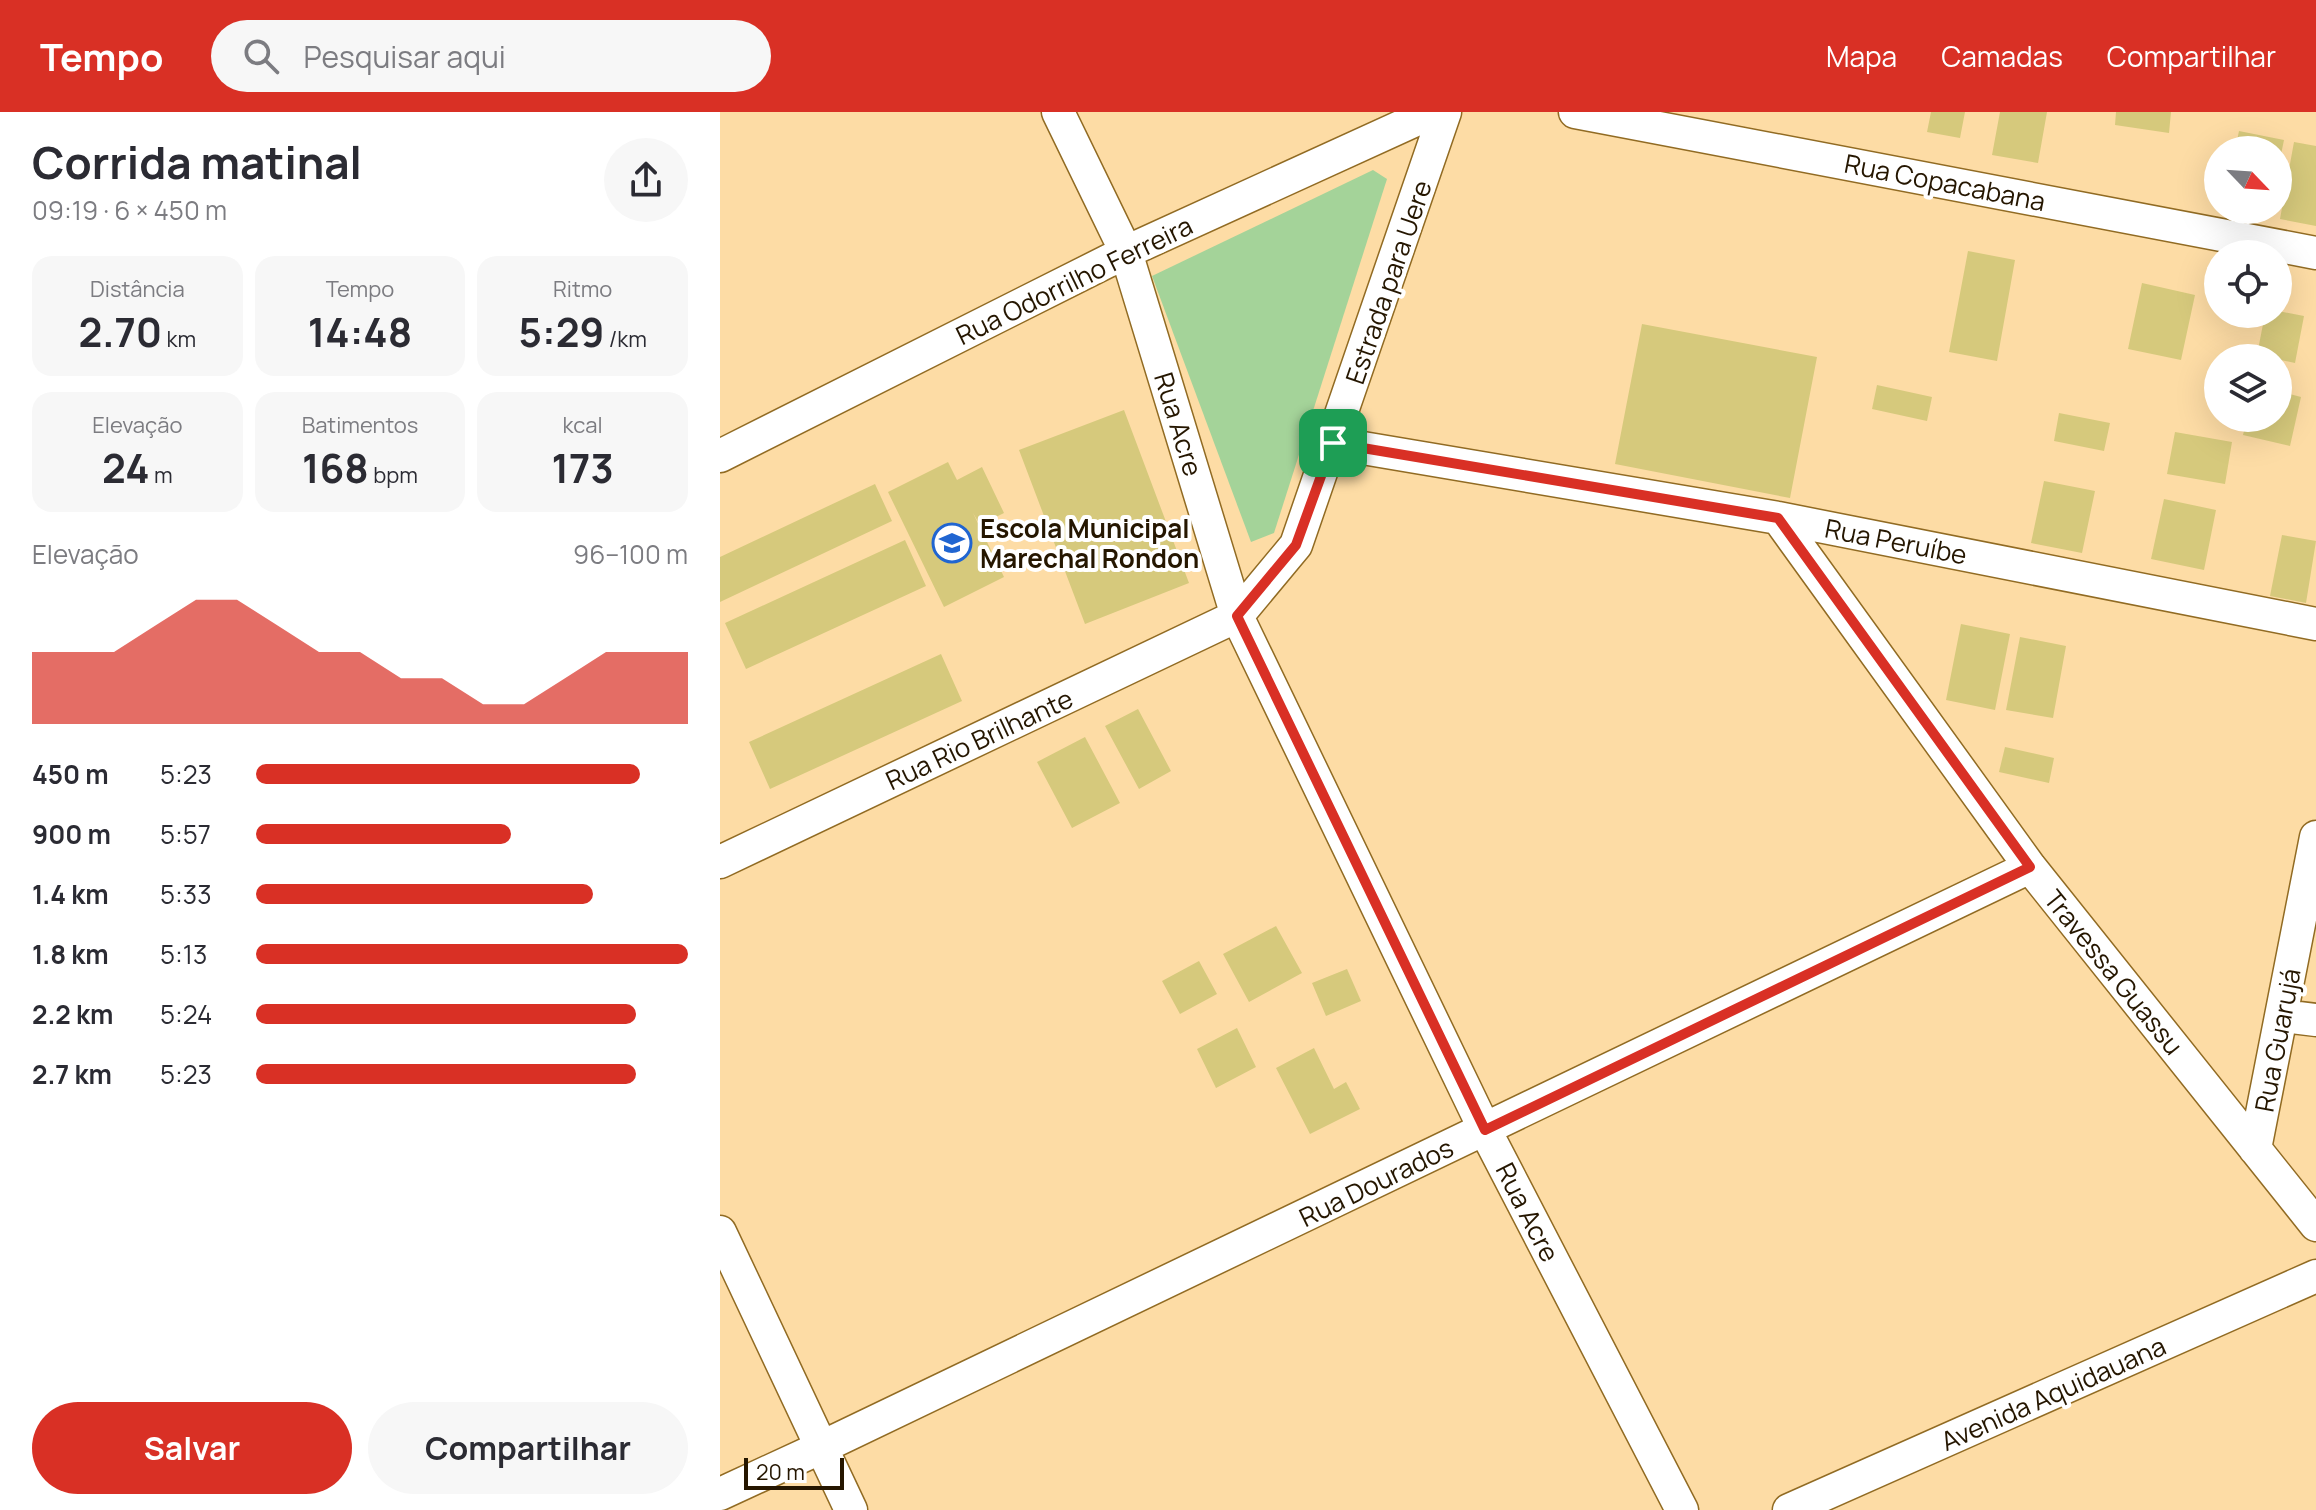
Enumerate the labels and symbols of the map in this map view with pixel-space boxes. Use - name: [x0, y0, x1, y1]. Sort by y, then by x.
- north arrow: [2204, 136, 2292, 224]
- street label: Rua Copacabana: [1842, 145, 2048, 219]
- street label: Estrada para Uere: [1336, 175, 1440, 389]
- street label: Rua Odorrilho Ferreira: [950, 207, 1198, 353]
- street label: Rua Acre: [1146, 368, 1212, 480]
- pin: [1299, 409, 1367, 477]
- place label: Escola Municipal Marechal Rondon: [980, 510, 1199, 576]
- street label: Rua Peruíbe: [1822, 510, 1970, 572]
- school or university icon: Escola Municipal Marechal Rondon: [931, 522, 973, 564]
- street label: Rua Rio Brilhante: [880, 680, 1078, 798]
- street label: Travessa Guassu: [2036, 882, 2192, 1062]
- street label: Rua Guarujá: [2245, 965, 2309, 1115]
- street label: Rua Dourados: [1293, 1129, 1459, 1235]
- street label: Rua Acre: [1488, 1156, 1568, 1268]
- street label: Avenida Aquidauana: [1935, 1327, 2171, 1459]
- scale bar: [744, 1454, 844, 1490]

